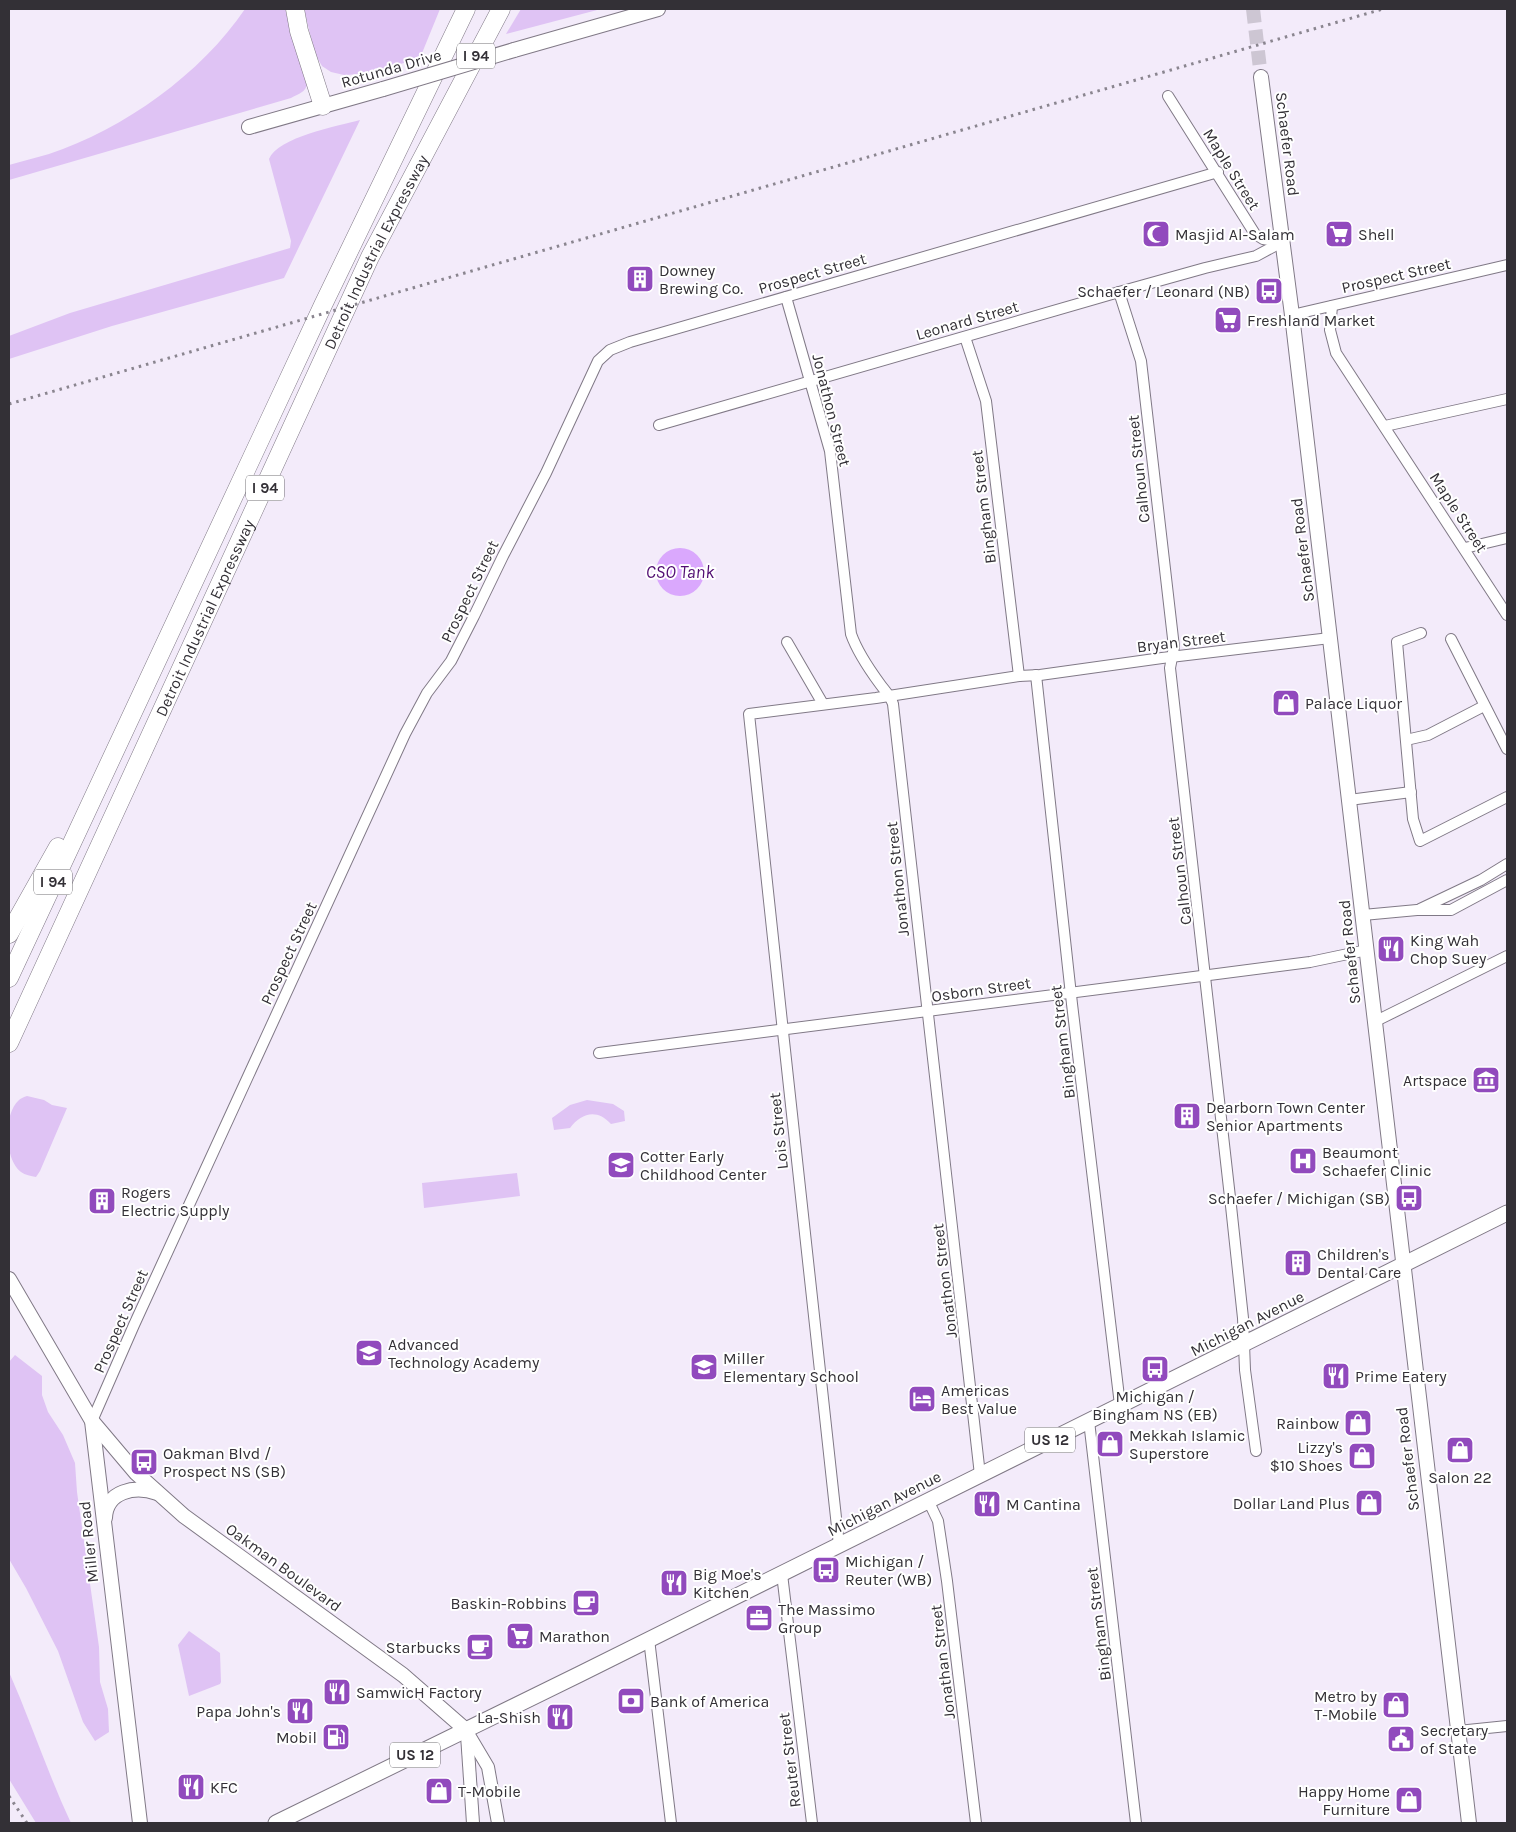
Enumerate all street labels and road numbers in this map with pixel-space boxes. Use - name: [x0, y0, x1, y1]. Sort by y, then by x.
- road number: I 94: [457, 44, 495, 68]
- street label: Rotunda Drive: [339, 45, 443, 92]
- street label: Schaefer Road: [1272, 91, 1303, 197]
- street label: Maple Street: [1199, 125, 1264, 213]
- street label: Detroit Industrial Expressway: [320, 151, 433, 352]
- street label: Prospect Street: [756, 249, 868, 298]
- street label: Prospect Street: [1340, 254, 1453, 297]
- street label: Leonard Street: [914, 297, 1021, 344]
- street label: Jonathon Street: [808, 352, 855, 468]
- street label: Calhoun Street: [1123, 414, 1154, 524]
- street label: Bingham Street: [967, 449, 1000, 565]
- street label: Maple Street: [1426, 468, 1492, 556]
- road number: I 94: [246, 476, 284, 500]
- street label: Schaefer Road: [1287, 497, 1318, 603]
- street label: Detroit Industrial Expressway: [151, 516, 258, 719]
- street label: Prospect Street: [437, 537, 502, 645]
- street label: Bryan Street: [1136, 627, 1227, 656]
- street label: Calhoun Street: [1163, 816, 1196, 926]
- street label: Jonathon Street: [882, 821, 913, 937]
- road number: I 94: [34, 870, 72, 894]
- street label: Prospect Street: [256, 899, 321, 1008]
- street label: Schaefer Road: [1335, 899, 1364, 1005]
- street label: Osborn Street: [930, 973, 1032, 1006]
- street label: Bingham Street: [1046, 984, 1079, 1100]
- street label: Lois Street: [765, 1092, 792, 1170]
- street label: Jonathon Street: [928, 1222, 961, 1339]
- street label: Prospect Street: [89, 1266, 152, 1376]
- street label: Michigan Avenue: [1187, 1287, 1307, 1360]
- street label: Schaefer Road: [1392, 1406, 1423, 1512]
- road number: US 12: [1025, 1428, 1075, 1452]
- street label: Michigan Avenue: [824, 1467, 944, 1540]
- street label: Miller Road: [75, 1500, 102, 1584]
- street label: Oakman Boulevard: [222, 1519, 345, 1616]
- street label: Bingham Street: [1082, 1566, 1115, 1682]
- street label: Jonathan Street: [926, 1603, 959, 1720]
- street label: Reuter Street: [774, 1711, 805, 1808]
- road number: US 12: [390, 1742, 440, 1768]

